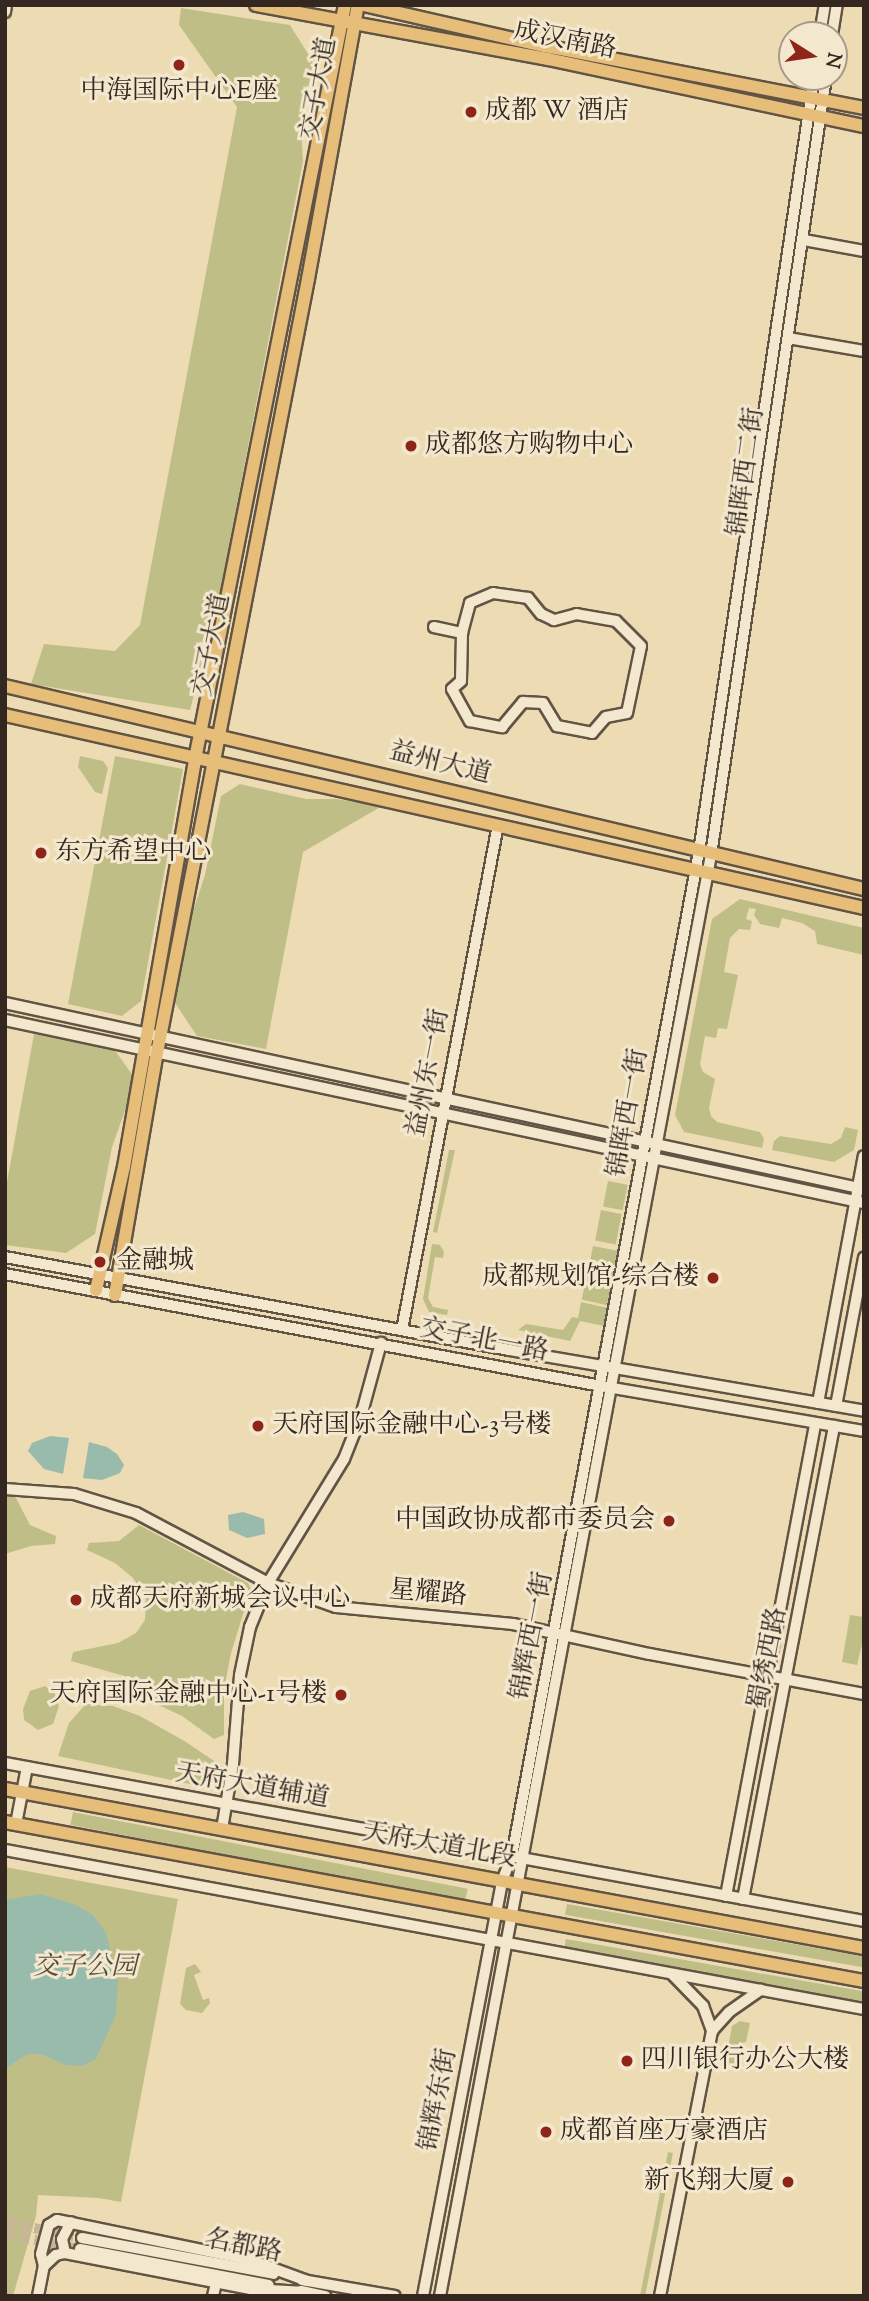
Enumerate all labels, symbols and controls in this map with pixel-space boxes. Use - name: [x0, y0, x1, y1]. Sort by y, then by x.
- street label: 成汉南路: [511, 16, 619, 66]
- north arrow: [778, 21, 848, 91]
- street label: 交子大道: [296, 35, 344, 143]
- text: N: [817, 50, 847, 70]
- marker: 中海国际中心E座: [171, 57, 187, 73]
- place label: 中海国际中心E座: [80, 76, 278, 108]
- place label: 成都 W 酒店: [485, 96, 629, 128]
- marker: 成都 W 酒店: [463, 104, 479, 120]
- street label: 锦晖西二街: [723, 405, 771, 539]
- place label: 成都悠方购物中心: [425, 430, 633, 462]
- marker: 成都悠方购物中心: [403, 438, 419, 454]
- street label: 交子大道: [188, 591, 238, 699]
- street label: 益州大道: [386, 736, 494, 792]
- place label: 东方希望中心: [55, 837, 211, 869]
- marker: 东方希望中心: [33, 845, 49, 861]
- street label: 益州东一街: [401, 1006, 457, 1140]
- street label: 锦晖西一街: [602, 1046, 656, 1180]
- place label: 金融城: [116, 1246, 194, 1278]
- marker: 金融城: [90, 1252, 110, 1272]
- place label: 成都规划馆-综合楼: [482, 1262, 699, 1294]
- marker: 成都规划馆-综合楼: [705, 1270, 721, 1286]
- street label: 交子北一路: [417, 1313, 551, 1369]
- place label: 天府国际金融中心-3号楼: [272, 1410, 551, 1442]
- marker: 天府国际金融中心-3号楼: [250, 1418, 266, 1434]
- place label: 中国政协成都市委员会: [395, 1505, 655, 1537]
- marker: 中国政协成都市委员会: [661, 1513, 677, 1529]
- street label: 锦辉西一街: [505, 1569, 561, 1703]
- street label: 星耀路: [388, 1575, 468, 1613]
- place label: 成都天府新城会议中心: [90, 1584, 350, 1616]
- marker: 成都天府新城会议中心: [68, 1592, 84, 1608]
- street label: 蜀绣西路: [744, 1605, 794, 1713]
- place label: 天府国际金融中心-1号楼: [50, 1679, 327, 1711]
- marker: 天府国际金融中心-1号楼: [333, 1687, 349, 1703]
- street label: 天府大道辅道: [172, 1758, 332, 1816]
- street label: 天府大道北段: [359, 1817, 519, 1875]
- park label: 交子公园: [33, 1952, 137, 1984]
- place label: 四川银行办公大楼: [641, 2045, 849, 2077]
- street label: 锦辉东街: [414, 2046, 464, 2154]
- marker: 四川银行办公大楼: [619, 2053, 635, 2069]
- place label: 成都首座万豪酒店: [560, 2116, 768, 2148]
- marker: 成都首座万豪酒店: [538, 2124, 554, 2140]
- place label: 新飞翔大厦: [644, 2166, 774, 2198]
- marker: 新飞翔大厦: [780, 2174, 796, 2190]
- street label: 名都路: [202, 2224, 284, 2270]

